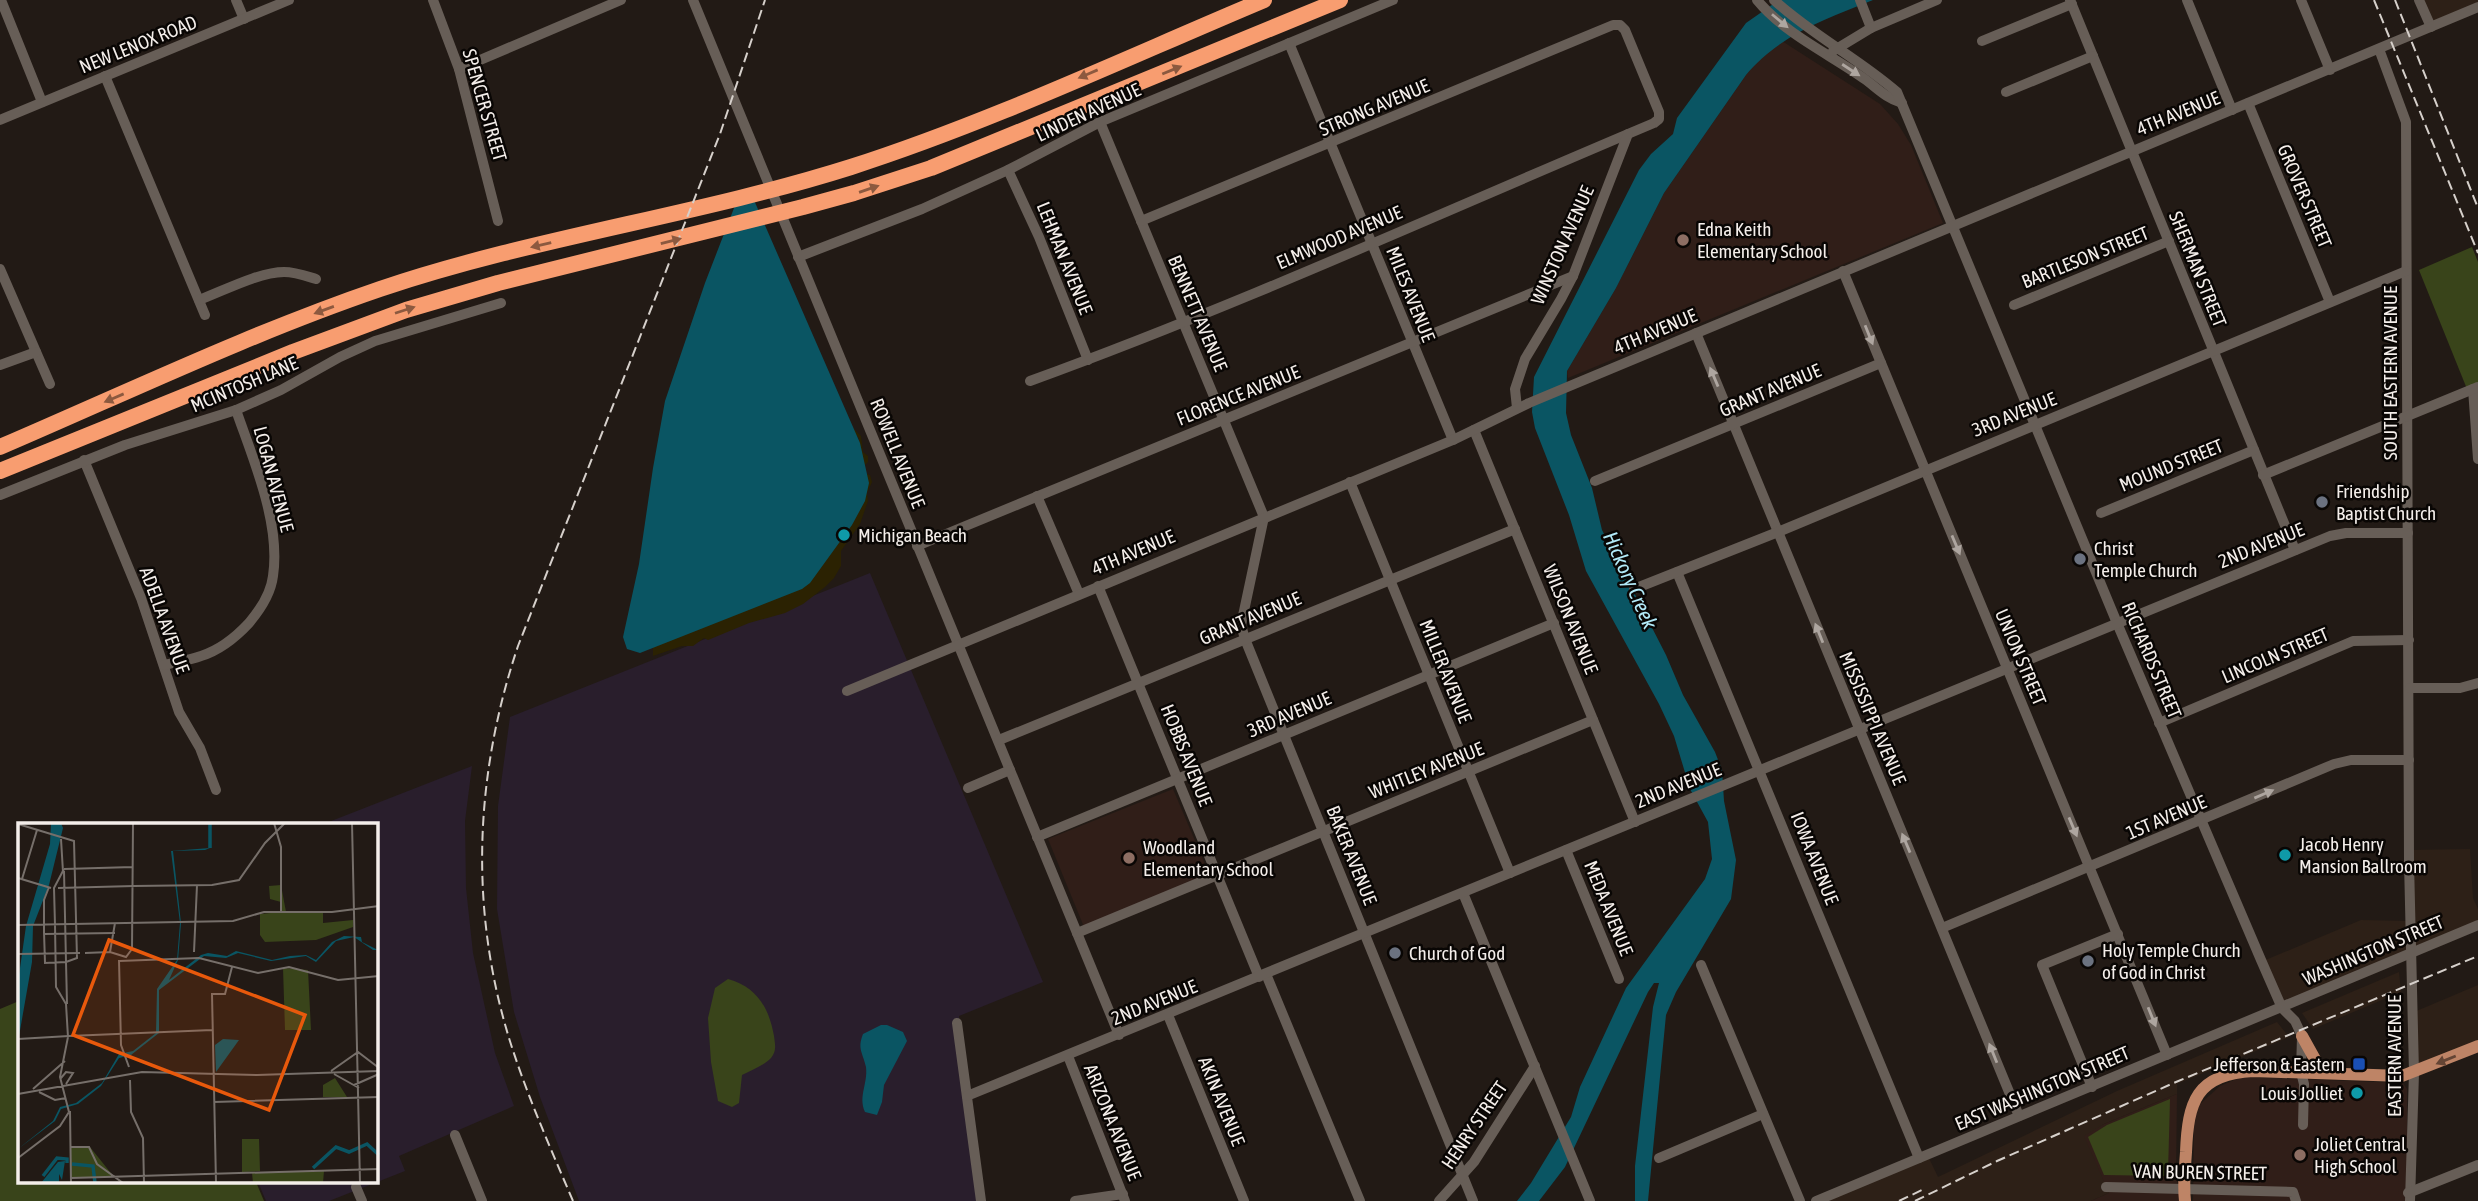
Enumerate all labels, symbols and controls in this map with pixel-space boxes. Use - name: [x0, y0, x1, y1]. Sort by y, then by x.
- street label: NEW LENOX ROAD: [76, 10, 200, 78]
- one-way arrow: [1771, 13, 1789, 29]
- street label: SPENCER STREET: [458, 46, 512, 164]
- one-way arrow: [1162, 64, 1183, 75]
- one-way arrow: [1841, 64, 1861, 77]
- one-way arrow: [1077, 68, 1098, 79]
- street label: STRONG AVENUE: [1316, 74, 1432, 140]
- street label: LINDEN AVENUE: [1032, 78, 1144, 146]
- street label: 4TH AVENUE: [2133, 86, 2223, 140]
- street label: GROVER STREET: [2273, 141, 2337, 252]
- street label: WINSTON AVENUE: [1526, 182, 1598, 308]
- one-way arrow: [859, 183, 880, 193]
- street label: LEHMAN AVENUE: [1032, 199, 1098, 317]
- street label: ELMWOOD AVENUE: [1273, 201, 1405, 273]
- street label: SHERMAN STREET: [2165, 208, 2231, 331]
- place label: Edna Keith Elementary School: [1697, 218, 1828, 262]
- street label: BARTLESON STREET: [2018, 221, 2152, 292]
- marker: Edna Keith Elementary School: [1675, 232, 1691, 248]
- one-way arrow: [660, 235, 682, 246]
- one-way arrow: [530, 239, 552, 250]
- street label: MILES AVENUE: [1382, 243, 1440, 345]
- street label: BENNETT AVENUE: [1164, 252, 1232, 374]
- street label: SOUTH EASTERN AVENUE: [2379, 286, 2401, 460]
- street label: 4TH AVENUE: [1610, 304, 1700, 358]
- one-way arrow: [313, 305, 334, 316]
- one-way arrow: [395, 305, 416, 315]
- one-way arrow: [1864, 324, 1875, 345]
- street label: MCINTOSH LANE: [187, 352, 301, 416]
- street label: GRANT AVENUE: [1716, 359, 1824, 421]
- street label: FLORENCE AVENUE: [1173, 360, 1303, 430]
- one-way arrow: [1709, 366, 1720, 387]
- street label: 3RD AVENUE: [1969, 387, 2059, 441]
- one-way arrow: [104, 392, 124, 404]
- street label: ROWELL AVENUE: [866, 395, 930, 511]
- street label: LOGAN AVENUE: [249, 424, 299, 534]
- street label: MOUND STREET: [2116, 434, 2227, 496]
- place label: Friendship Baptist Church: [2336, 480, 2436, 524]
- marker: Friendship Baptist Church: [2314, 494, 2330, 510]
- street label: 2ND AVENUE: [2215, 518, 2307, 572]
- place label: Michigan Beach: [858, 524, 967, 546]
- street label: 4TH AVENUE: [1088, 525, 1178, 579]
- marker: Michigan Beach: [836, 527, 852, 543]
- water label: Hickory Creek: [1599, 528, 1663, 633]
- one-way arrow: [1950, 535, 1961, 556]
- place label: Christ Temple Church: [2094, 537, 2197, 581]
- marker: Christ Temple Church: [2072, 551, 2088, 567]
- street label: WILSON AVENUE: [1539, 561, 1603, 677]
- street label: ADELLA AVENUE: [136, 564, 194, 676]
- street label: GRANT AVENUE: [1196, 587, 1304, 649]
- street label: RICHARDS STREET: [2118, 598, 2187, 722]
- street label: UNION STREET: [1991, 606, 2051, 709]
- street label: MILLER AVENUE: [1415, 616, 1477, 726]
- one-way arrow: [1813, 622, 1824, 643]
- street label: LINCOLN STREET: [2218, 622, 2332, 687]
- street label: MISSISSIPPI AVENUE: [1835, 648, 1911, 788]
- street label: 3RD AVENUE: [1244, 687, 1334, 741]
- street label: HOBBS AVENUE: [1157, 701, 1217, 809]
- street label: WHITLEY AVENUE: [1366, 737, 1486, 803]
- street label: 2ND AVENUE: [1632, 758, 1724, 812]
- one-way arrow: [2254, 788, 2274, 800]
- street label: 1ST AVENUE: [2123, 790, 2209, 844]
- street label: BAKER AVENUE: [1322, 802, 1382, 908]
- street label: IOWA AVENUE: [1786, 808, 1844, 908]
- one-way arrow: [2068, 816, 2079, 837]
- inset map: [18, 823, 378, 1184]
- one-way arrow: [1900, 833, 1912, 853]
- place label: Jacob Henry Mansion Ballroom: [2299, 833, 2427, 877]
- place label: Woodland Elementary School: [1143, 836, 1274, 880]
- marker: Jacob Henry Mansion Ballroom: [2277, 847, 2293, 863]
- marker: Woodland Elementary School: [1121, 850, 1137, 866]
- street label: MEDA AVENUE: [1580, 857, 1638, 959]
- street label: WASHINGTON STREET: [2299, 910, 2447, 990]
- place label: Holy Temple Church of God in Christ: [2102, 939, 2241, 983]
- place label: Church of God: [1409, 942, 1505, 964]
- marker: Church of God: [1387, 945, 1403, 961]
- marker: Holy Temple Church of God in Christ: [2080, 953, 2096, 969]
- street label: 2ND AVENUE: [1108, 975, 1200, 1029]
- street label: EASTERN AVENUE: [2383, 995, 2405, 1117]
- one-way arrow: [2147, 1006, 2158, 1027]
- street label: EAST WASHINGTON STREET: [1951, 1041, 2133, 1135]
- one-way arrow: [1988, 1042, 1999, 1063]
- street label: AKIN AVENUE: [1194, 1053, 1250, 1149]
- place label: Jefferson & Eastern: [2213, 1053, 2345, 1075]
- one-way arrow: [2435, 1054, 2456, 1065]
- marker: Jefferson & Eastern: [2351, 1056, 2367, 1072]
- street label: ARIZONA AVENUE: [1080, 1061, 1146, 1183]
- street label: HENRY STREET: [1437, 1076, 1512, 1173]
- place label: Louis Jolliet: [2260, 1082, 2343, 1104]
- marker: Louis Jolliet: [2349, 1085, 2365, 1101]
- place label: Joliet Central High School: [2314, 1133, 2406, 1177]
- marker: Joliet Central High School: [2292, 1147, 2308, 1163]
- street label: VAN BUREN STREET: [2133, 1160, 2268, 1184]

